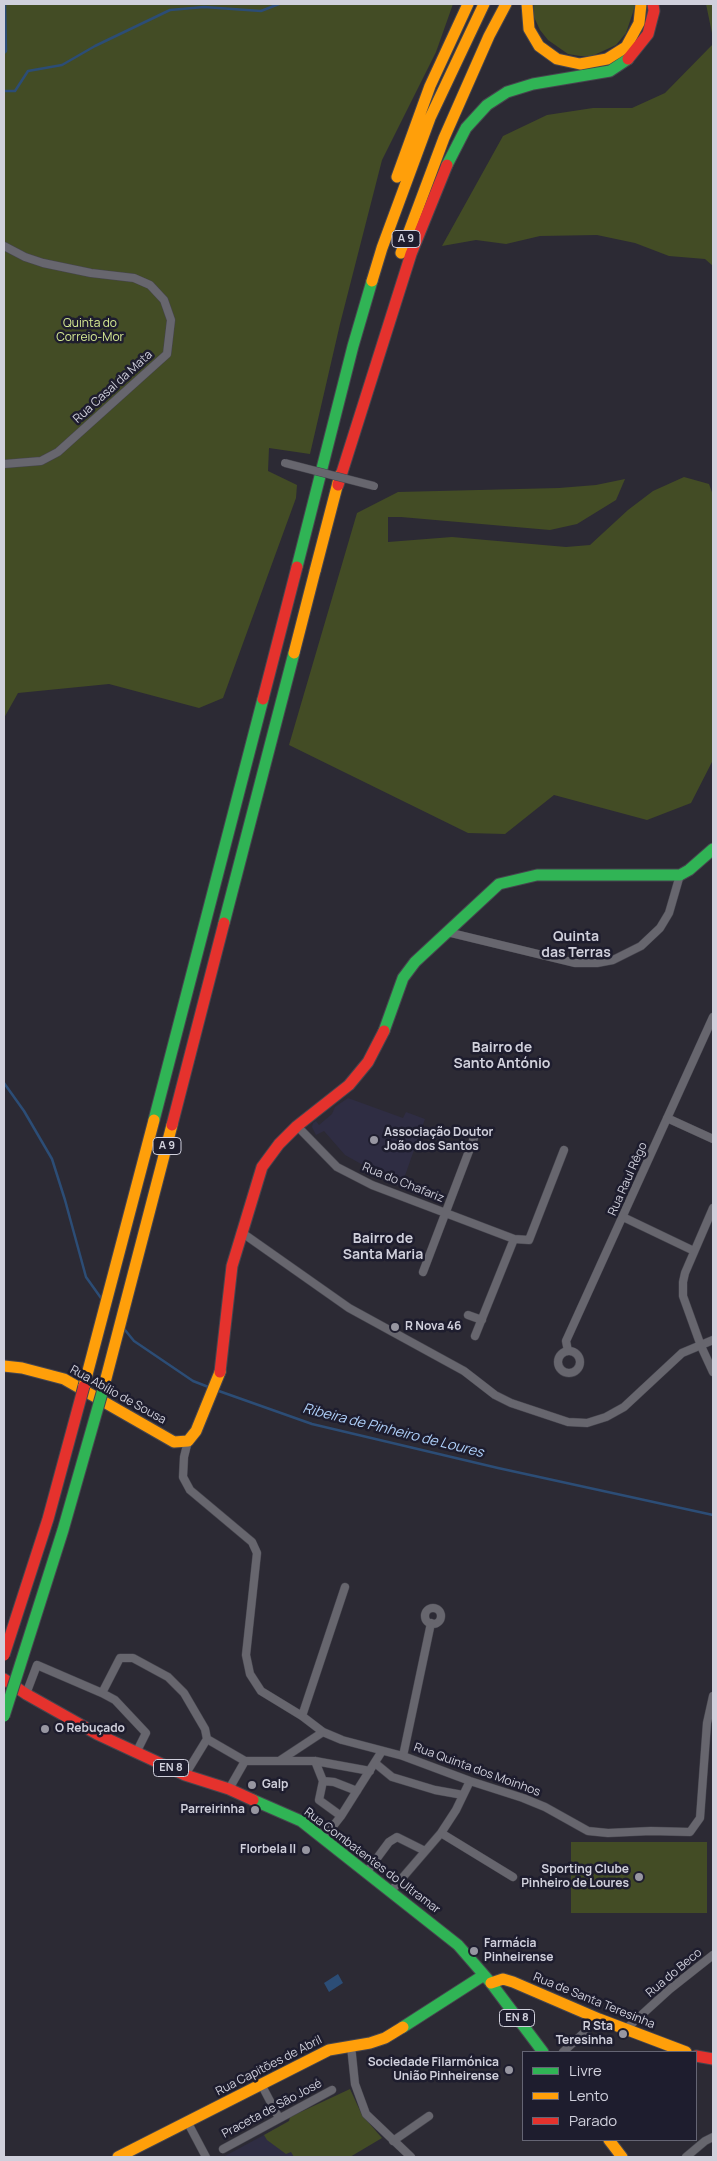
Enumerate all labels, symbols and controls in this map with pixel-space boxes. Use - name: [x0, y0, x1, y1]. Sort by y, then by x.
- road number: A 9: [392, 230, 420, 248]
- park label: Quinta do Correio-Mor: [56, 317, 124, 345]
- street label: Rua Casal da Mata: [70, 348, 156, 426]
- district label: Quinta das Terras: [541, 929, 611, 962]
- district label: Bairro de Santo António: [454, 1040, 550, 1072]
- place label: Associação Doutor João dos Santos: [384, 1126, 493, 1154]
- marker: Associação Doutor João dos Santos: [368, 1134, 380, 1146]
- road number: A 9: [153, 1138, 181, 1154]
- street label: Rua Raul Rêgo: [605, 1140, 651, 1218]
- street label: Rua do Chafariz: [360, 1160, 446, 1206]
- district label: Bairro de Santa Maria: [343, 1231, 423, 1264]
- place label: R Nova 46: [405, 1320, 461, 1334]
- marker: R Nova 46: [389, 1321, 401, 1333]
- street label: Rua Abílio de Sousa: [68, 1363, 168, 1427]
- water label: Ribeira de Pinheiro de Loures: [301, 1400, 485, 1462]
- place label: O Rebuçado: [55, 1722, 125, 1736]
- marker: O Rebuçado: [39, 1723, 51, 1735]
- street label: Rua Quinta dos Moinhos: [412, 1740, 542, 1800]
- road number: EN 8: [154, 1760, 188, 1776]
- place label: Galp: [262, 1778, 288, 1792]
- marker: Galp: [246, 1779, 258, 1791]
- place label: Parreirinha: [180, 1803, 245, 1817]
- marker: Parreirinha: [249, 1804, 261, 1816]
- street label: Rua Combatentes do Ultramar: [301, 1805, 443, 1917]
- place label: Florbela II: [240, 1843, 296, 1857]
- marker: Florbela II: [300, 1844, 312, 1856]
- place label: Sporting Clube Pinheiro de Loures: [521, 1863, 629, 1891]
- marker: Sporting Clube Pinheiro de Loures: [633, 1871, 645, 1883]
- place label: Farmácia Pinheirense: [484, 1937, 554, 1965]
- marker: Farmácia Pinheirense: [468, 1945, 480, 1957]
- street label: Rua do Beco: [643, 1946, 705, 2000]
- street label: Rua de Santa Teresinha: [531, 1970, 657, 2032]
- road number: EN 8: [500, 2010, 534, 2026]
- place label: R Sta Teresinha: [556, 2020, 613, 2048]
- marker: R Sta Teresinha: [617, 2028, 629, 2040]
- street label: Rua Capitões de Abril: [213, 2033, 325, 2099]
- legend: [522, 2051, 697, 2141]
- place label: Sociedade Filarmónica União Pinheirense: [368, 2056, 499, 2084]
- text: Livre: [569, 2060, 602, 2081]
- marker: Sociedade Filarmónica União Pinheirense: [503, 2064, 515, 2076]
- street label: Praceta de São José: [219, 2077, 325, 2141]
- text: Lento: [569, 2085, 609, 2106]
- text: Parado: [569, 2110, 617, 2131]

